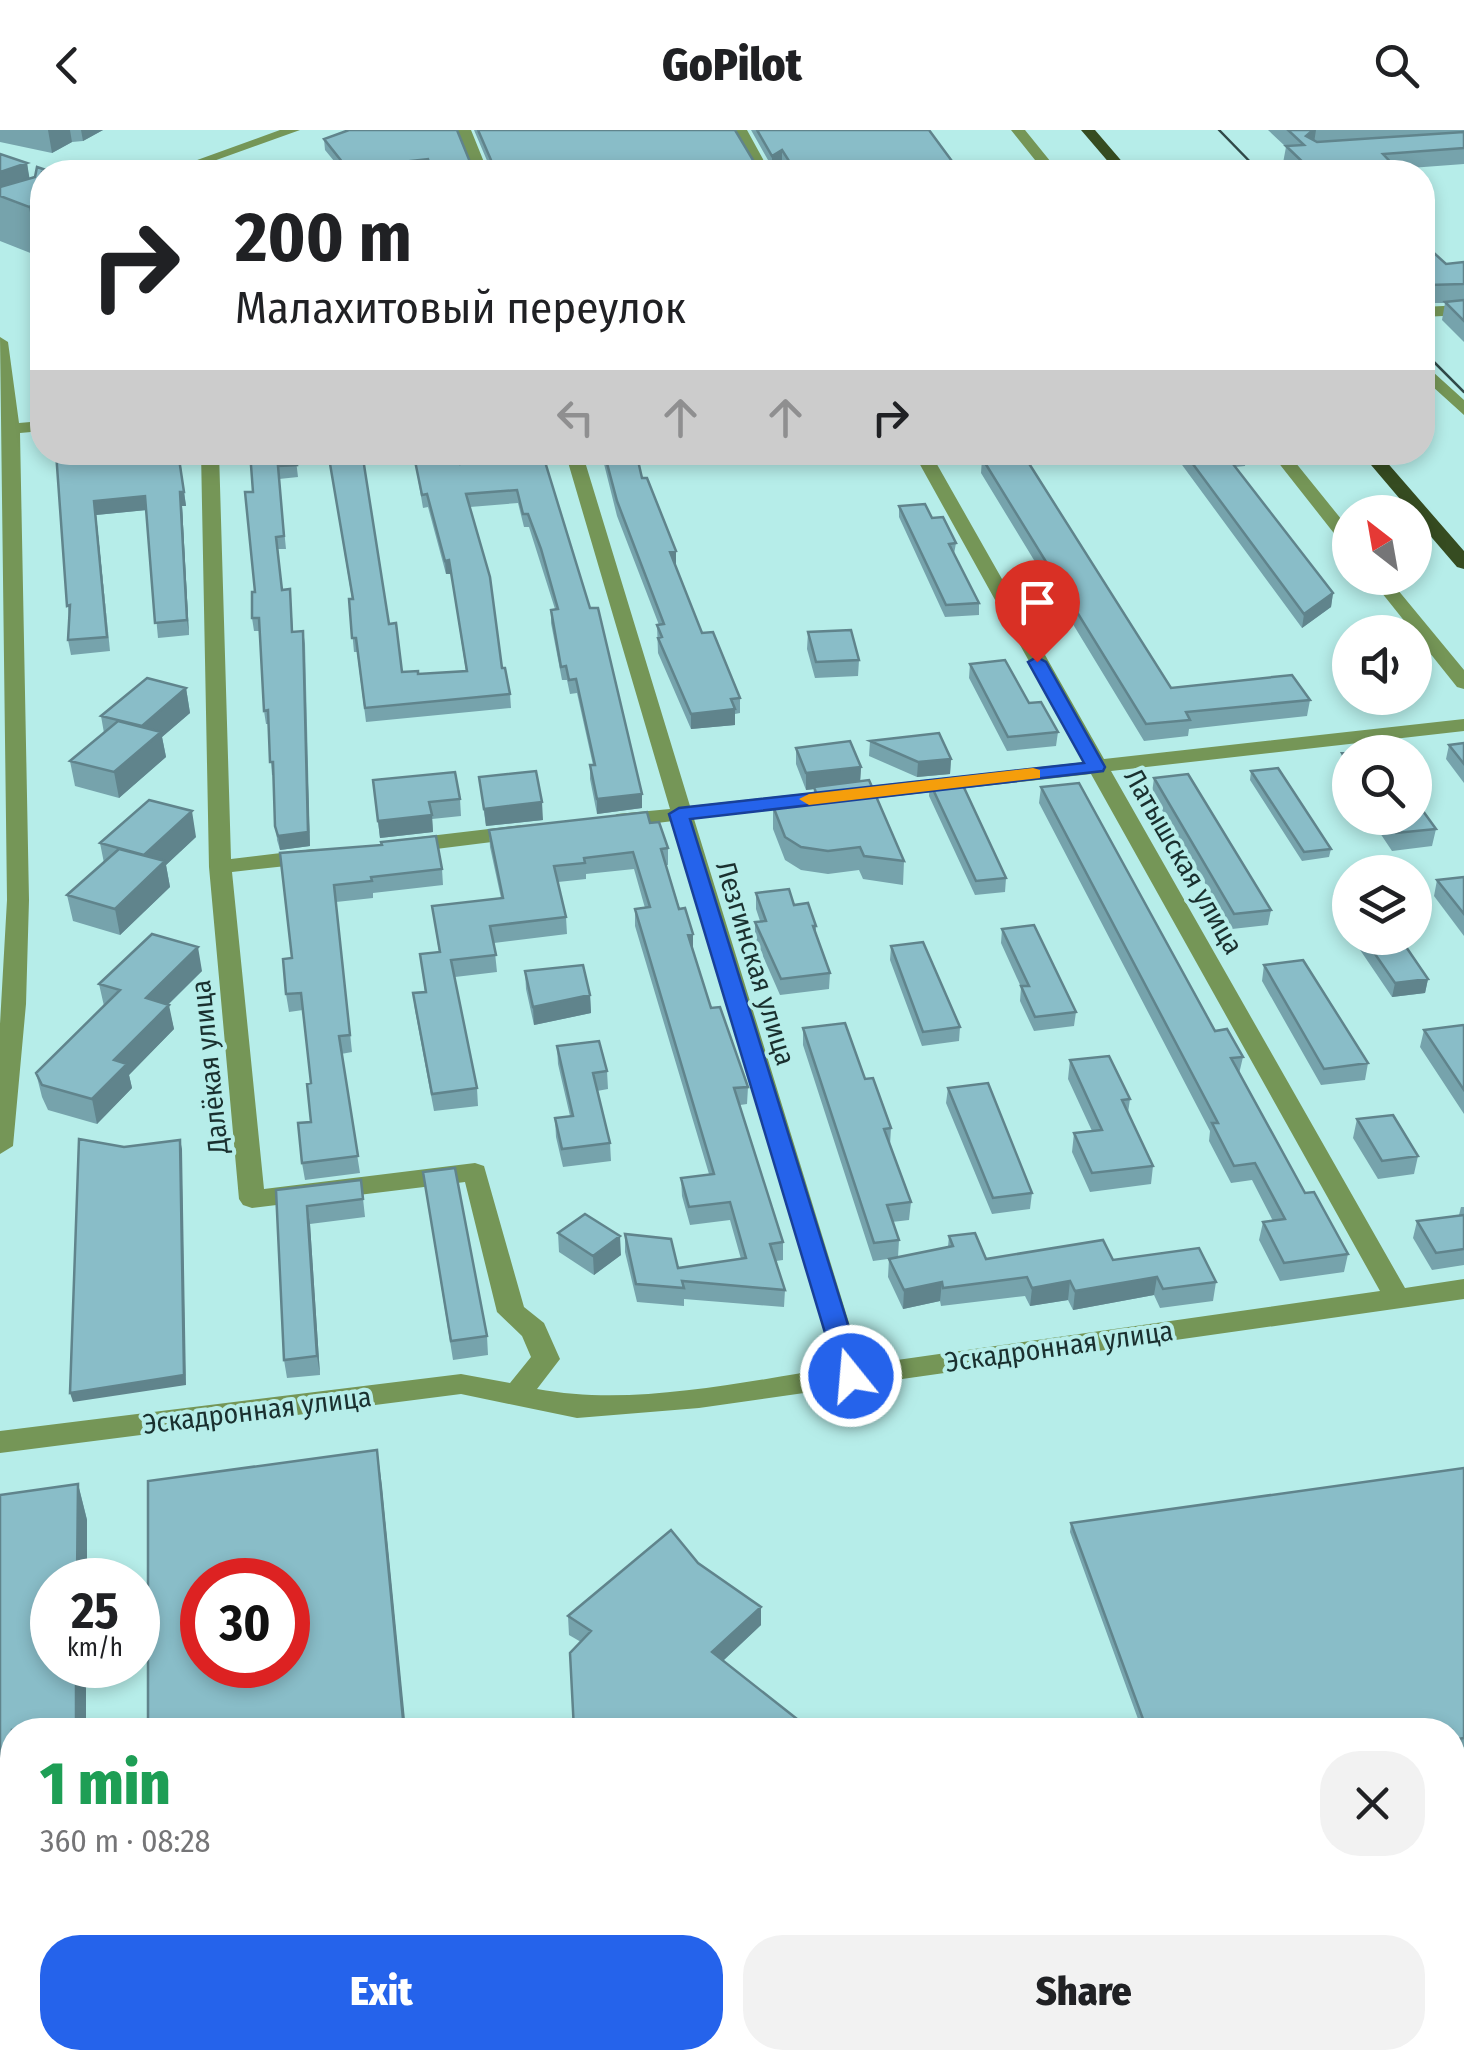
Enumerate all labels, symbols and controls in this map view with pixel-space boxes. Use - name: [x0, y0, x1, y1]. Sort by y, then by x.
- icon: back: [40, 38, 95, 93]
- text: GoPilot: [662, 38, 802, 92]
- icon: search: [1369, 38, 1424, 93]
- text: 200 m: [235, 196, 412, 280]
- icon: right: [70, 200, 200, 330]
- text: Малахитовый переулок: [235, 281, 686, 335]
- icon: left: [548, 390, 603, 445]
- icon: ahead: [653, 390, 708, 445]
- icon: ahead: [758, 390, 813, 445]
- icon: right: [863, 390, 918, 445]
- north arrow: [1332, 495, 1432, 595]
- map controls: [1332, 495, 1432, 955]
- pin: [995, 560, 1080, 663]
- icon: arrive: [1010, 575, 1065, 630]
- button: sound: [1332, 615, 1432, 715]
- button: search: [1332, 735, 1432, 835]
- street label: Латышская улица: [1117, 763, 1250, 960]
- button: layers: [1332, 855, 1432, 955]
- street label: Лезгинская улица: [709, 857, 802, 1069]
- street label: Далёкая улица: [184, 978, 235, 1156]
- street label: Эскадронная улица: [943, 1314, 1175, 1379]
- position arrow: [799, 1324, 903, 1428]
- street label: Эскадронная улица: [141, 1380, 373, 1441]
- speed limit sign: 30: [180, 1558, 310, 1688]
- text: 25: [71, 1581, 119, 1641]
- text: km/h: [67, 1633, 123, 1663]
- text: 1 min: [40, 1748, 171, 1820]
- button: close: [1320, 1751, 1425, 1856]
- text: 360 m · 08:28: [40, 1822, 211, 1860]
- button: Exit: [40, 1935, 723, 2050]
- button: Share: [743, 1935, 1425, 2050]

